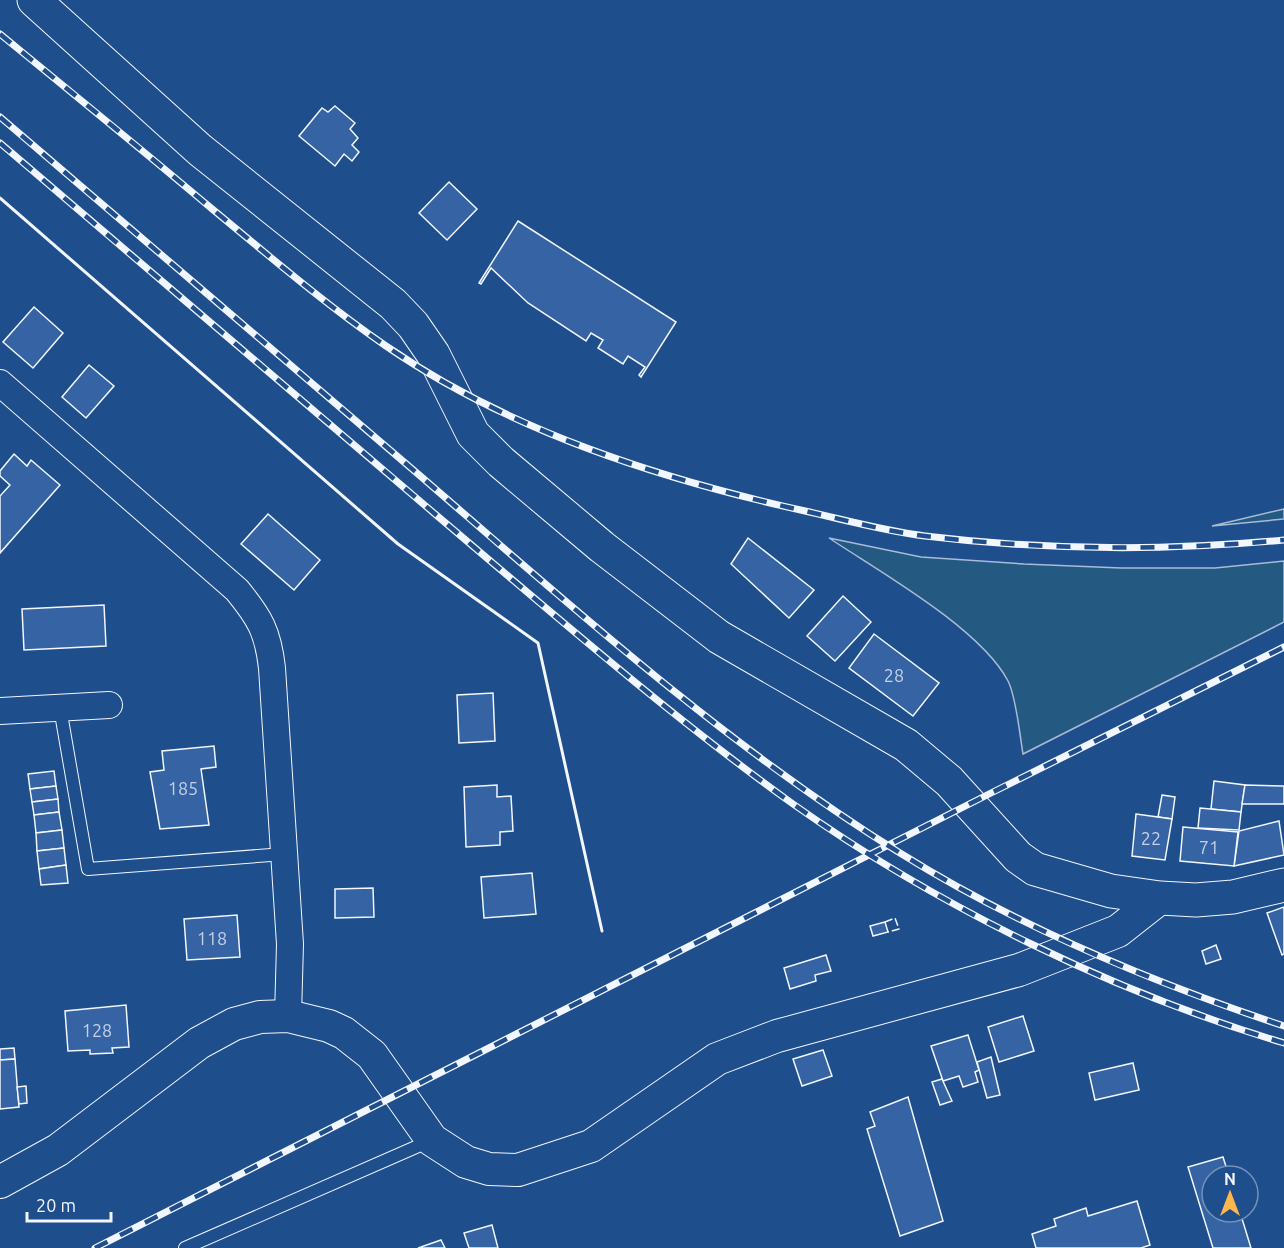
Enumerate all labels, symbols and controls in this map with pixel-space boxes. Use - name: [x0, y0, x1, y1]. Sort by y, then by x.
- house number: 28: [884, 665, 904, 685]
- house number: 185: [168, 778, 198, 798]
- house number: 22: [1141, 828, 1161, 848]
- house number: 71: [1199, 837, 1219, 857]
- house number: 118: [197, 928, 227, 948]
- house number: 128: [82, 1020, 112, 1040]
- north arrow: [1200, 1164, 1260, 1224]
- text: N: [1224, 1170, 1236, 1188]
- scale bar: [27, 1185, 111, 1223]
- text: 20 m: [36, 1195, 76, 1215]

